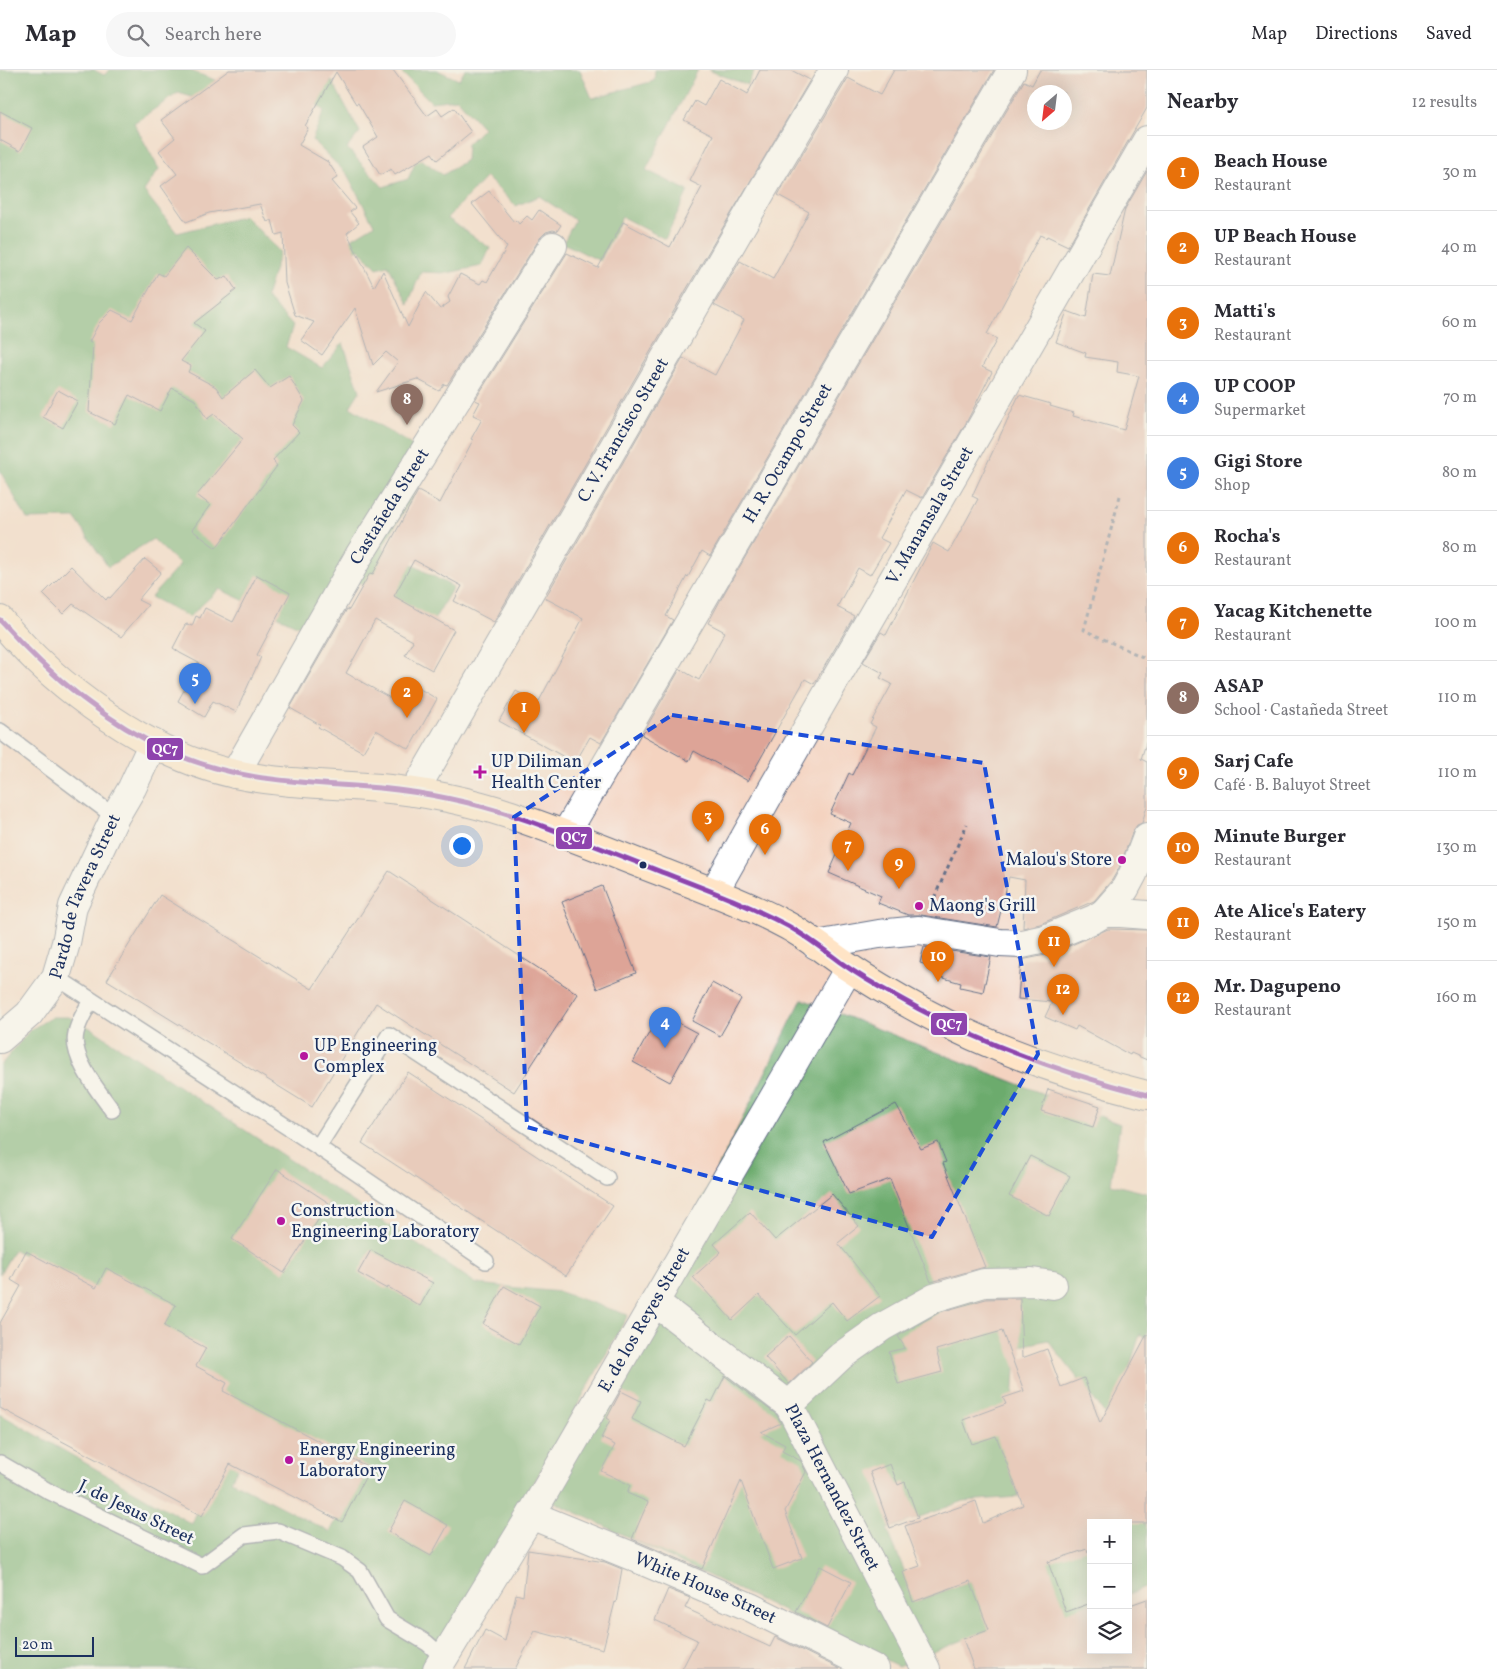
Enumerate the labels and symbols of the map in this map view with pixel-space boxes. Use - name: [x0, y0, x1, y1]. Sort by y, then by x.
- north arrow: [1027, 85, 1072, 130]
- street label: C. V. Francisco Street: [572, 353, 675, 507]
- street label: H. R. Ocampo Street: [737, 379, 839, 528]
- pin: 8: [391, 384, 423, 425]
- street label: V. Manansala Street: [880, 442, 980, 589]
- street label: Castañeda Street: [344, 444, 436, 569]
- pin: 5: [179, 663, 211, 704]
- pin: 2: [391, 677, 423, 718]
- pin: 1: [508, 692, 540, 733]
- line badge: QC7: [146, 737, 184, 761]
- text: QC7: [152, 741, 178, 760]
- place label: UP Diliman Health Center: [491, 750, 602, 796]
- marker: UP Diliman Health Center: [473, 765, 487, 779]
- pin: 3: [692, 801, 724, 842]
- street label: Pardo de Tavera Street: [44, 810, 127, 982]
- pin: 6: [749, 814, 781, 855]
- line badge: QC7: [555, 826, 593, 850]
- text: QC7: [561, 829, 587, 848]
- pin: 7: [832, 830, 864, 871]
- your location: [449, 833, 475, 859]
- pin: 9: [883, 848, 915, 889]
- place label: Malou's Store: [1006, 848, 1112, 873]
- marker: Malou's Store: [1116, 854, 1128, 866]
- unlabelled marker: [638, 860, 648, 870]
- place label: Maong's Grill: [929, 894, 1036, 919]
- marker: Maong's Grill: [913, 900, 925, 912]
- pin: 11: [1038, 926, 1070, 967]
- pin: 10: [922, 941, 954, 982]
- pin: 12: [1047, 974, 1079, 1015]
- pin: 4: [649, 1007, 681, 1048]
- line badge: QC7: [930, 1012, 968, 1036]
- text: QC7: [936, 1016, 962, 1035]
- place label: UP Engineering Complex: [314, 1034, 437, 1080]
- marker: UP Engineering Complex: [298, 1050, 310, 1062]
- place label: Construction Engineering Laboratory: [291, 1199, 479, 1245]
- marker: Construction Engineering Laboratory: [275, 1215, 287, 1227]
- street label: E. de los Reyes Street: [592, 1243, 696, 1397]
- street label: Plaza Hernandez Street: [778, 1400, 886, 1575]
- place label: Energy Engineering Laboratory: [299, 1438, 456, 1484]
- marker: Energy Engineering Laboratory: [283, 1454, 295, 1466]
- street label: J. de Jesus Street: [74, 1474, 198, 1552]
- street label: White House Street: [630, 1546, 780, 1631]
- scale bar: [15, 1634, 94, 1657]

